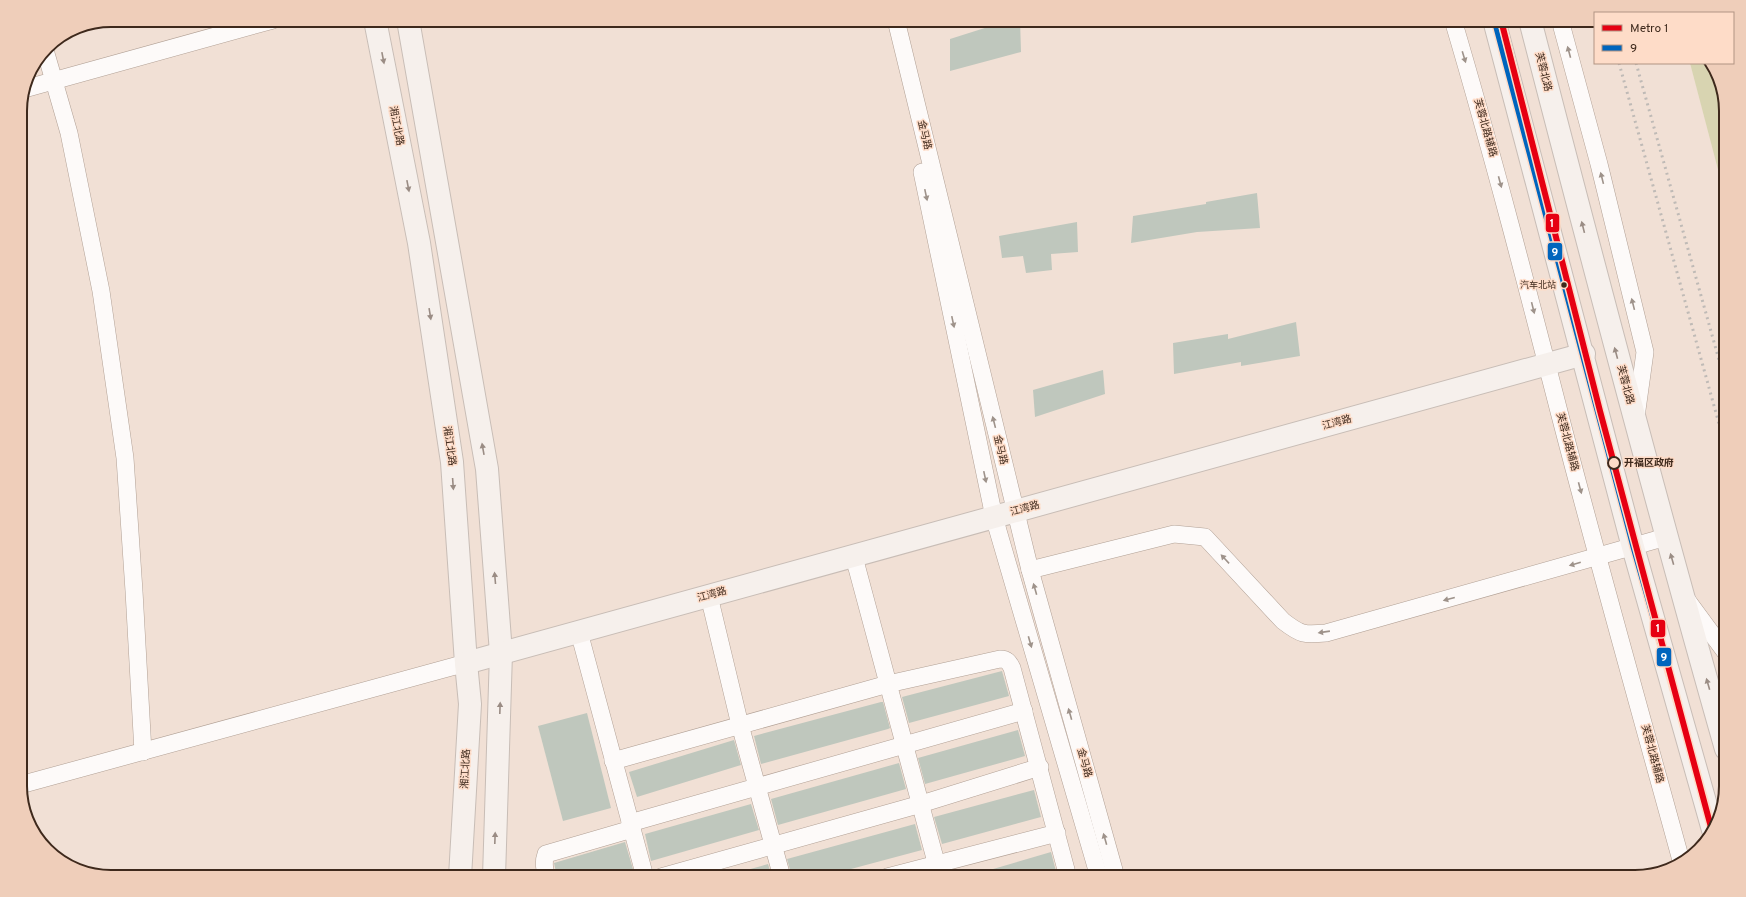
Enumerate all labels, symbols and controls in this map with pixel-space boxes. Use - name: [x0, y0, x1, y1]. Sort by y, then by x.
- legend: [1594, 12, 1734, 64]
- text: Metro 1: [1630, 21, 1668, 37]
- text: 9: [1630, 41, 1637, 57]
- one-way arrow: [1566, 46, 1572, 58]
- street label: 芙蓉北路: [1532, 51, 1554, 93]
- one-way arrow: [380, 52, 386, 64]
- one-way arrow: [1461, 52, 1467, 64]
- street label: 芙蓉北路辅路: [1470, 97, 1500, 159]
- street label: 湘江北路: [386, 105, 406, 147]
- street label: 金马路: [914, 119, 934, 151]
- one-way arrow: [1599, 172, 1605, 184]
- one-way arrow: [1497, 177, 1503, 189]
- one-way arrow: [405, 180, 411, 192]
- one-way arrow: [924, 189, 930, 201]
- line badge: 1: [1545, 213, 1560, 233]
- text: 1: [1550, 217, 1554, 231]
- one-way arrow: [1580, 221, 1586, 233]
- line badge: 9: [1547, 242, 1563, 261]
- text: 9: [1552, 246, 1559, 260]
- place label: 汽车北站: [1520, 280, 1556, 291]
- marker: 汽车北站: [1559, 280, 1569, 290]
- one-way arrow: [1630, 298, 1636, 310]
- one-way arrow: [1531, 302, 1537, 314]
- one-way arrow: [427, 308, 433, 320]
- one-way arrow: [950, 316, 956, 328]
- one-way arrow: [1613, 346, 1619, 358]
- street label: 芙蓉北路: [1614, 364, 1636, 406]
- street label: 芙蓉北路辅路: [1553, 411, 1581, 473]
- street label: 江湾路: [1321, 413, 1353, 433]
- one-way arrow: [990, 416, 996, 428]
- street label: 湘江北路: [440, 425, 458, 467]
- street label: 金马路: [990, 434, 1010, 466]
- one-way arrow: [480, 443, 486, 455]
- marker: 开福区政府: [1607, 456, 1621, 470]
- place label: 开福区政府: [1624, 457, 1674, 470]
- one-way arrow: [983, 470, 989, 483]
- one-way arrow: [450, 478, 457, 490]
- one-way arrow: [1577, 482, 1583, 494]
- street label: 江湾路: [1009, 499, 1041, 519]
- one-way arrow: [1669, 553, 1675, 565]
- one-way arrow: [1221, 554, 1230, 564]
- one-way arrow: [1568, 561, 1580, 567]
- one-way arrow: [492, 572, 499, 584]
- one-way arrow: [1032, 583, 1038, 595]
- street label: 江湾路: [696, 585, 728, 605]
- one-way arrow: [1443, 596, 1455, 602]
- line badge: 1: [1650, 619, 1666, 638]
- text: 1: [1656, 622, 1660, 636]
- one-way arrow: [1318, 629, 1330, 635]
- one-way arrow: [1027, 637, 1033, 649]
- line badge: 9: [1656, 647, 1672, 667]
- text: 9: [1661, 651, 1668, 665]
- one-way arrow: [1704, 678, 1710, 691]
- one-way arrow: [497, 701, 503, 714]
- one-way arrow: [1067, 708, 1073, 720]
- street label: 芙蓉北路辅路: [1638, 723, 1666, 785]
- street label: 金马路: [1074, 747, 1094, 779]
- street label: 湘江北路: [458, 749, 474, 789]
- one-way arrow: [492, 831, 498, 844]
- one-way arrow: [1102, 833, 1108, 846]

